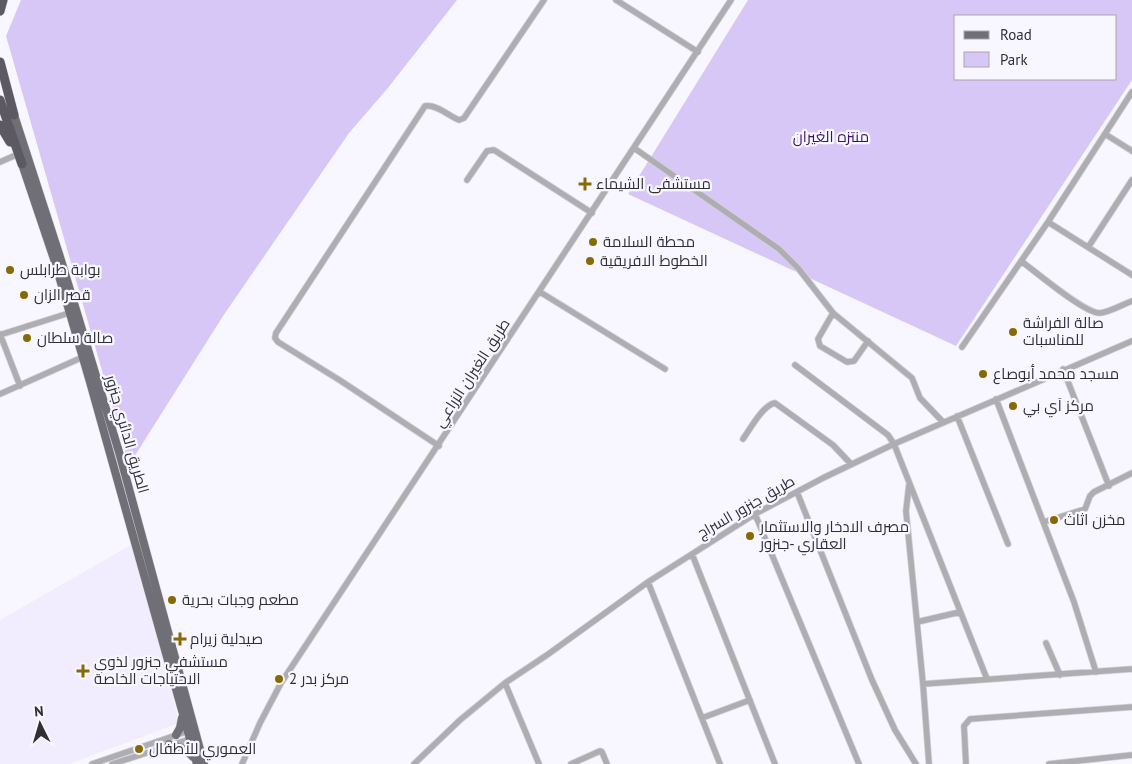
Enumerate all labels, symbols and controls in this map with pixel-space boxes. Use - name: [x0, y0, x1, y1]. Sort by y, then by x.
- legend: [954, 15, 1117, 80]
- text: Road: [1000, 25, 1032, 44]
- text: Park: [1000, 50, 1028, 69]
- park label: منتزه الغيران: [793, 127, 869, 147]
- place label: مستشفى الشيماء: [596, 174, 711, 194]
- marker: مستشفى الشيماء: [578, 177, 592, 191]
- place label: محطة السلامة: [603, 232, 695, 251]
- marker: محطة السلامة: [587, 236, 599, 248]
- place label: الخطوط الافريقية: [600, 251, 708, 270]
- marker: الخطوط الافريقية: [584, 255, 596, 267]
- place label: بوابة طرابلس: [20, 260, 100, 280]
- marker: بوابة طرابلس: [4, 264, 16, 276]
- place label: قصر الزان: [34, 285, 91, 305]
- marker: قصر الزان: [18, 289, 30, 301]
- place label: صالة الفراشة للمناسبات: [1023, 313, 1104, 349]
- street label: طريق الغيران الزراعي: [429, 315, 516, 432]
- marker: صالة الفراشة للمناسبات: [1007, 326, 1019, 338]
- place label: صالة سلطان: [37, 328, 113, 348]
- marker: صالة سلطان: [21, 332, 33, 344]
- place label: مسجد محمد أبوصاع: [993, 364, 1119, 385]
- marker: مسجد محمد أبوصاع: [977, 368, 989, 380]
- street label: الطريق الدائري جنزور: [98, 372, 153, 496]
- place label: مركز اَي بي: [1023, 396, 1094, 418]
- marker: مركز اَي بي: [1007, 400, 1019, 412]
- street label: طريق جنزور السراج: [694, 471, 799, 544]
- place label: مخزن اثاث: [1064, 510, 1126, 530]
- marker: مخزن اثاث: [1048, 514, 1060, 526]
- place label: مصرف الادخار والاستثمار العقاري -جنزور: [759, 517, 909, 556]
- marker: مصرف الادخار والاستثمار العقاري -جنزور: [744, 530, 756, 542]
- place label: مطعم وجبات بحرية: [182, 590, 299, 610]
- marker: مطعم وجبات بحرية: [166, 594, 178, 606]
- place label: صيدلية زيرام: [190, 629, 263, 649]
- marker: صيدلية زيرام: [174, 633, 186, 645]
- place label: مستشفي جنزور لذوي الاحتياجات الخاصة: [94, 652, 228, 688]
- marker: مستشفي جنزور لذوي الاحتياجات الخاصة: [76, 664, 90, 678]
- place label: مركز بدر 2: [289, 669, 349, 688]
- marker: مركز بدر 2: [273, 673, 285, 685]
- north arrow: [15, 699, 65, 749]
- text: N: [33, 702, 44, 720]
- place label: العموري للأطفال: [149, 739, 256, 761]
- marker: العموري للأطفال: [133, 743, 145, 755]

